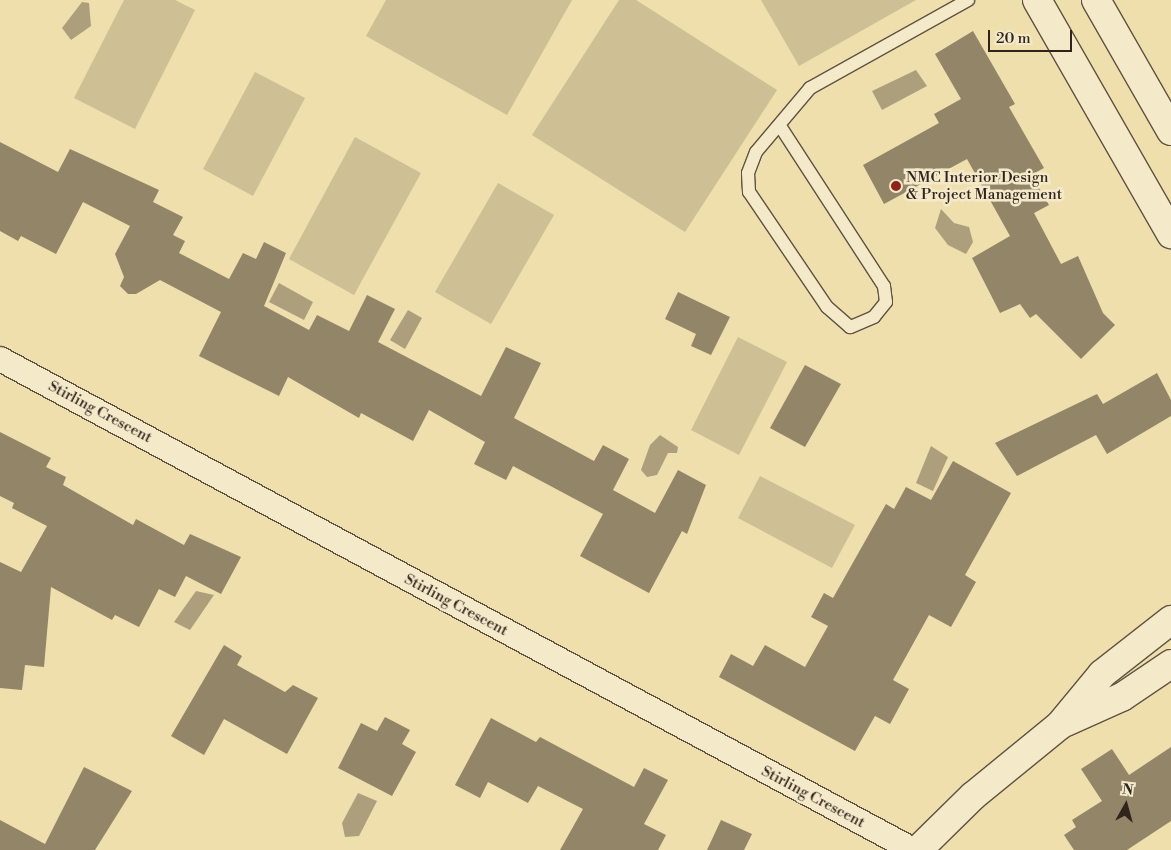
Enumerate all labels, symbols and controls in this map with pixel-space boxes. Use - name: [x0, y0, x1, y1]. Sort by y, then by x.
- scale bar: [991, 20, 1075, 52]
- text: 20 m: [996, 29, 1031, 48]
- place label: NMC Interior Design & Project Management: [906, 168, 1062, 203]
- marker: NMC Interior Design & Project Management: [890, 180, 902, 192]
- street label: Stirling Crescent: [45, 377, 155, 447]
- street label: Stirling Crescent: [401, 570, 511, 640]
- street label: Stirling Crescent: [758, 762, 868, 832]
- north arrow: [1101, 780, 1151, 830]
- text: N: [1121, 781, 1134, 800]

